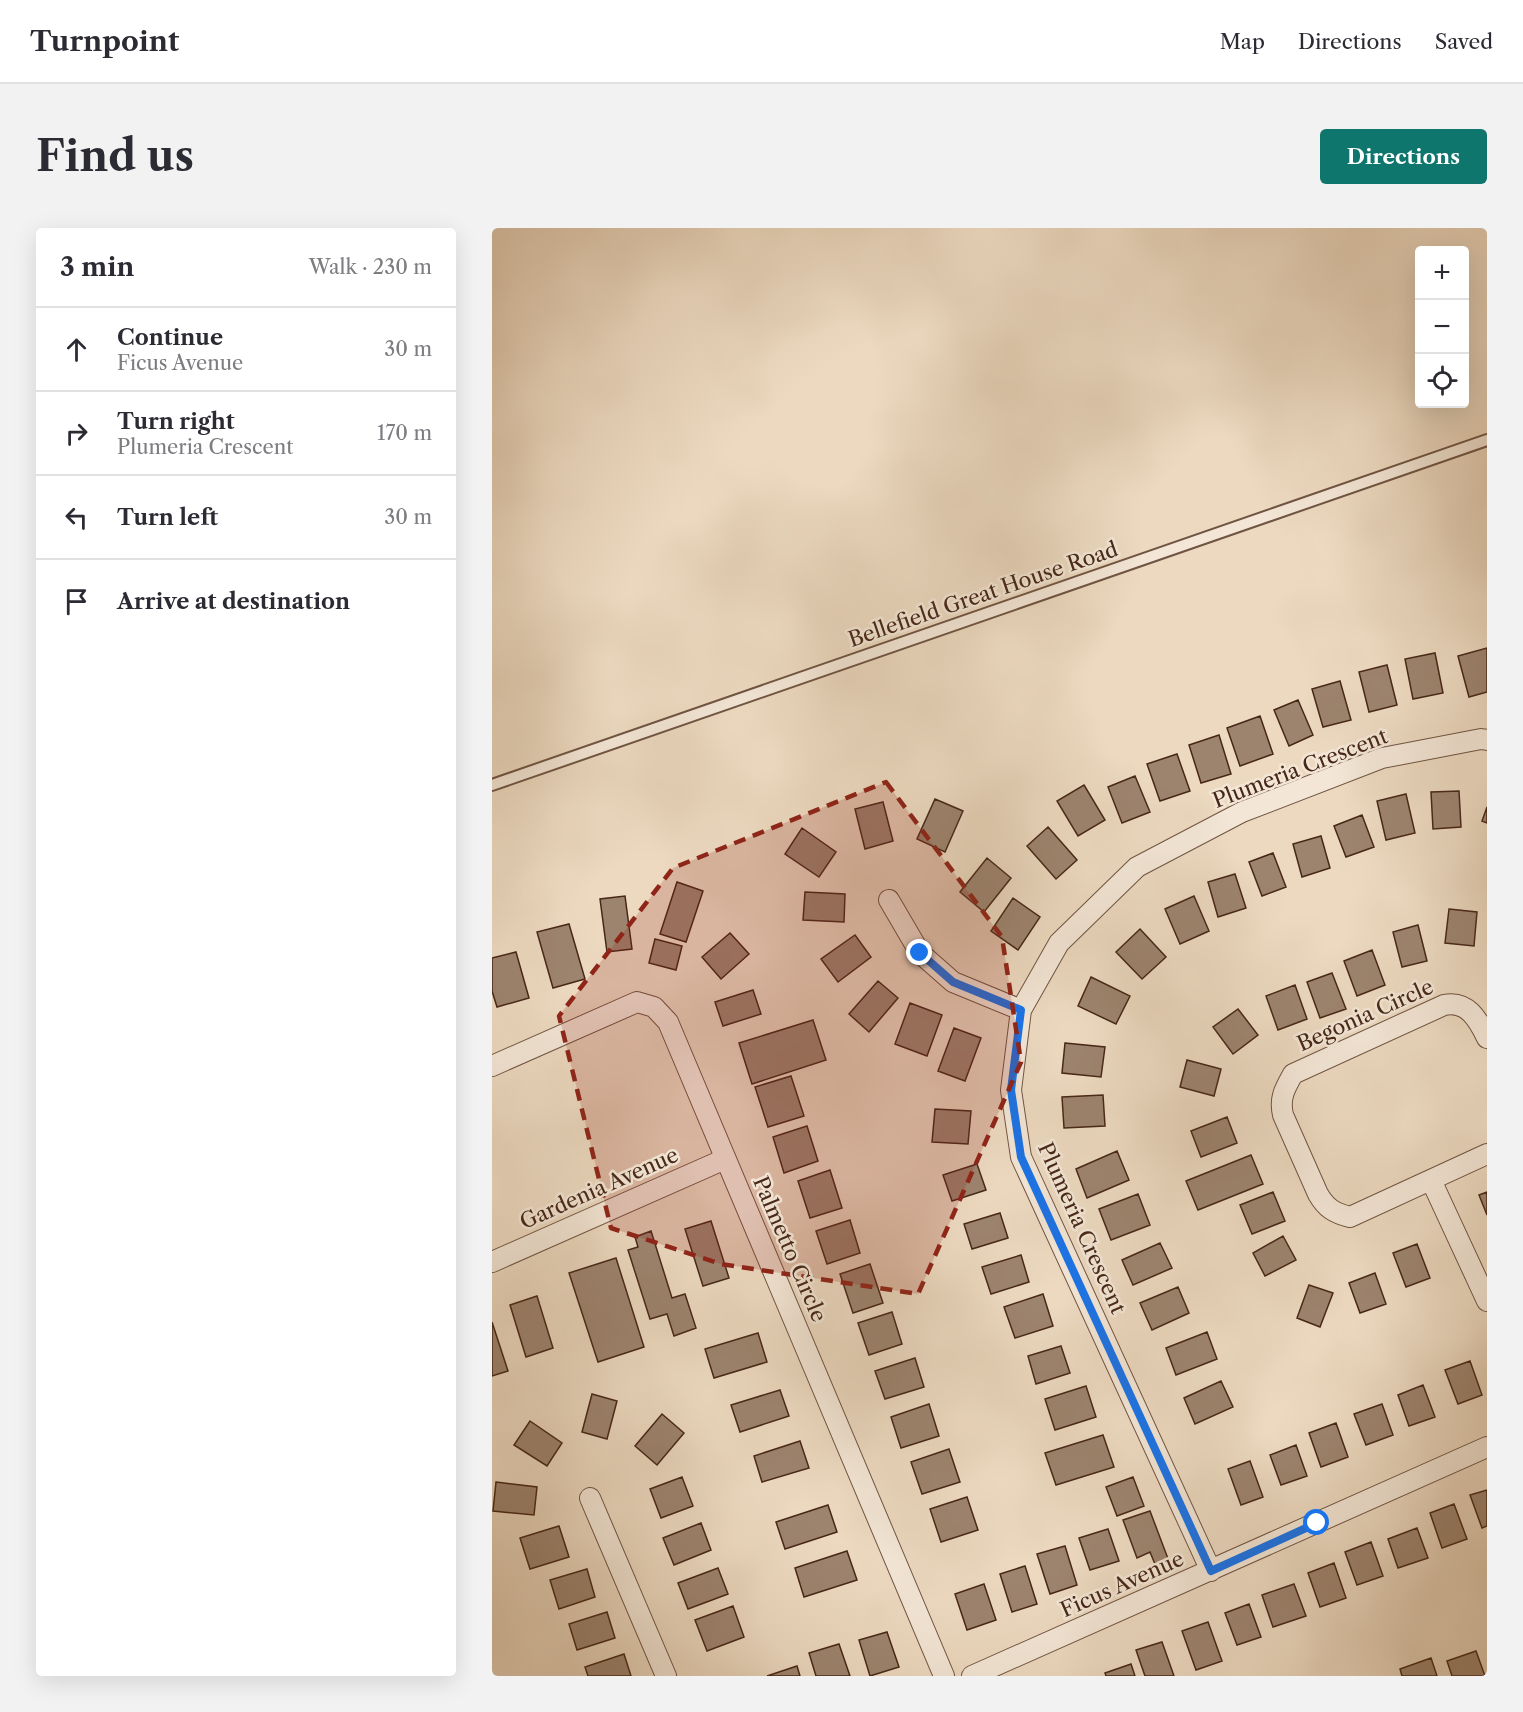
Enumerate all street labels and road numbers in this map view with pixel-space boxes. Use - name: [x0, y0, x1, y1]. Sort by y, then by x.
- street label: Bellefield Great House Road: [845, 536, 1121, 652]
- street label: Plumeria Crescent: [1209, 723, 1391, 813]
- street label: Begonia Circle: [1293, 974, 1437, 1056]
- street label: Plumeria Crescent: [1033, 1138, 1131, 1318]
- street label: Gardenia Avenue: [516, 1142, 682, 1234]
- street label: Palmetto Circle: [748, 1172, 832, 1326]
- street label: Ficus Avenue: [1056, 1546, 1188, 1622]

